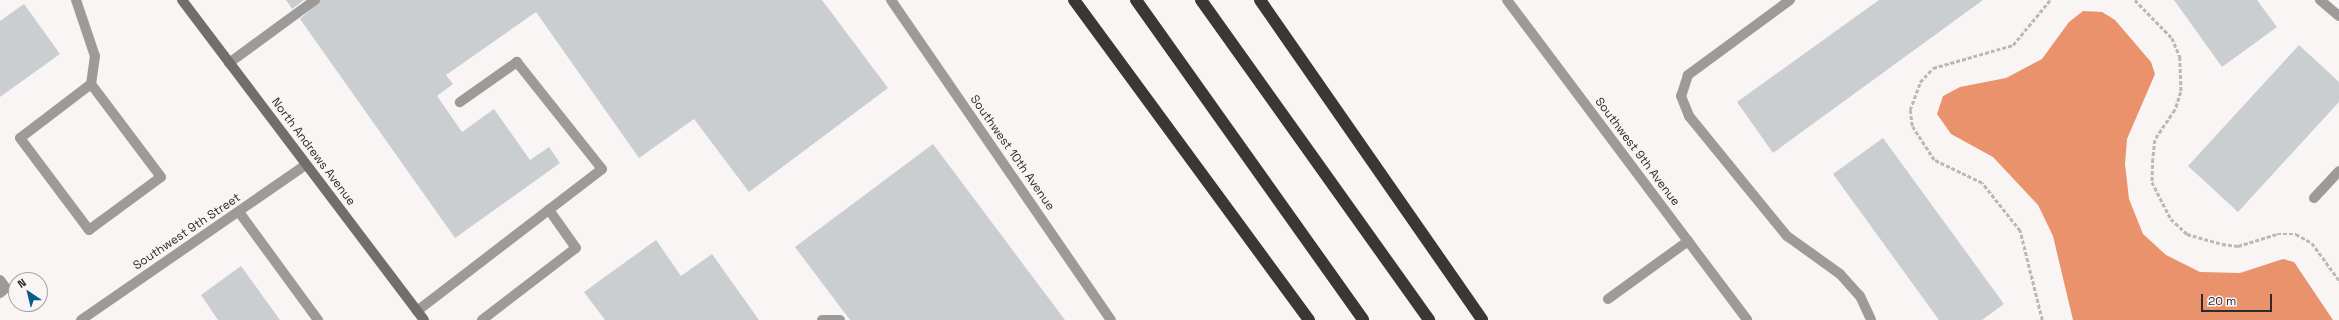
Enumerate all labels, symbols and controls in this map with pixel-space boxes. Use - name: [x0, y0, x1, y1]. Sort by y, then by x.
- street label: Southwest 10th Avenue: [967, 93, 1057, 213]
- street label: North Andrews Avenue: [268, 95, 358, 209]
- street label: Southwest 9th Avenue: [1592, 95, 1682, 209]
- street label: Southwest 9th Street: [131, 191, 243, 273]
- north arrow: [8, 272, 48, 312]
- text: N: [15, 275, 29, 291]
- scale bar: [2203, 286, 2274, 312]
- text: 20 m: [2208, 293, 2236, 309]

